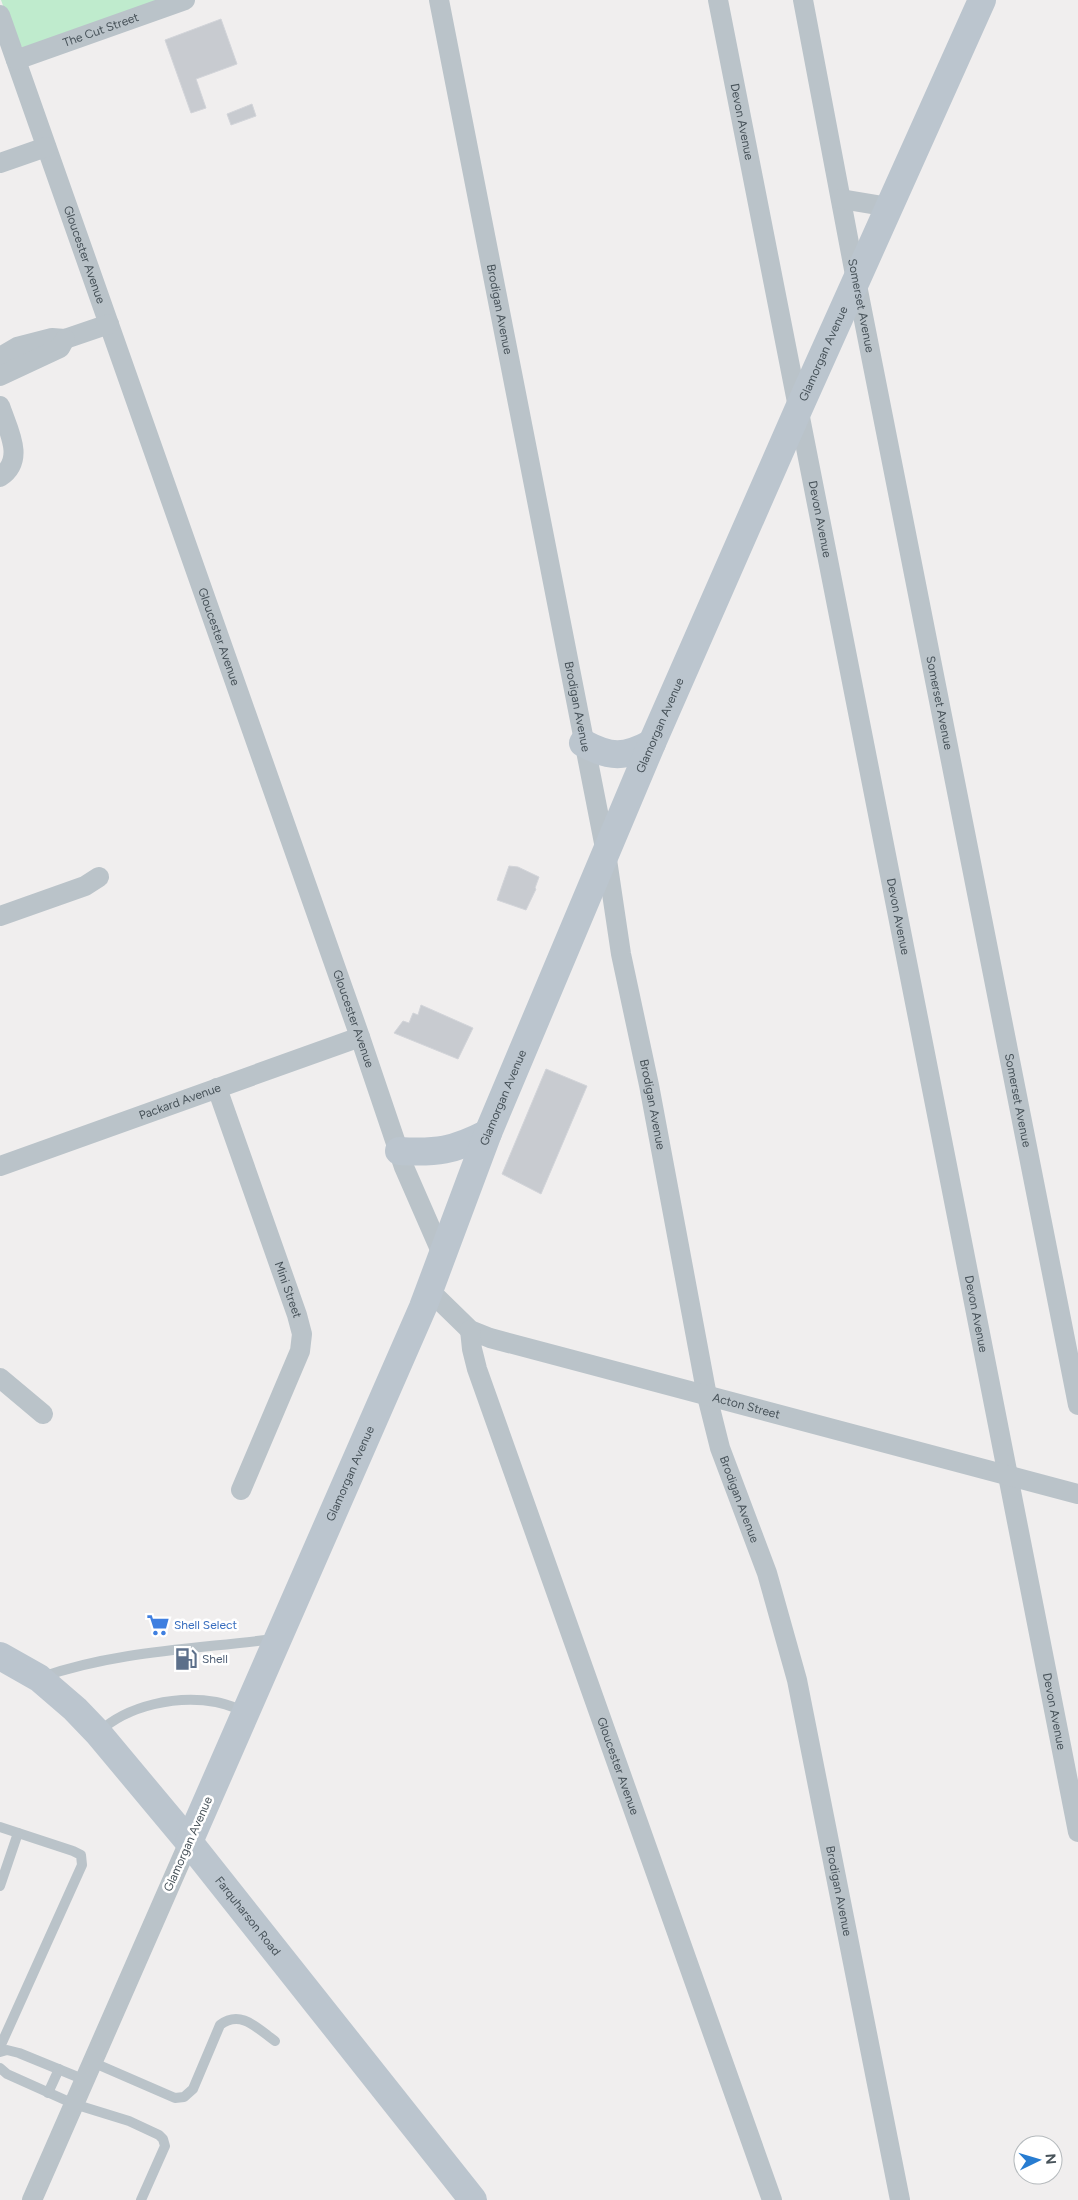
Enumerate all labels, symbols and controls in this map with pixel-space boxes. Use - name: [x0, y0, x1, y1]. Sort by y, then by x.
- street label: The Cut Street: [61, 10, 141, 50]
- street label: Devon Avenue: [728, 82, 756, 162]
- street label: Gloucester Avenue: [61, 204, 108, 306]
- street label: Somerset Avenue: [845, 257, 877, 354]
- street label: Brodigan Avenue: [484, 263, 515, 356]
- street label: Glamorgan Avenue: [796, 304, 851, 403]
- street label: Devon Avenue: [806, 479, 834, 559]
- street label: Gloucester Avenue: [195, 586, 243, 688]
- street label: Somerset Avenue: [923, 655, 956, 751]
- street label: Brodigan Avenue: [562, 660, 593, 753]
- street label: Glamorgan Avenue: [633, 675, 687, 775]
- street label: Devon Avenue: [884, 877, 913, 957]
- street label: Gloucester Avenue: [330, 968, 377, 1070]
- street label: Glamorgan Avenue: [477, 1047, 529, 1148]
- street label: Somerset Avenue: [1002, 1052, 1034, 1149]
- street label: Brodigan Avenue: [637, 1058, 668, 1151]
- street label: Packard Avenue: [137, 1080, 223, 1123]
- street label: Mini Street: [272, 1260, 305, 1320]
- street label: Devon Avenue: [962, 1274, 991, 1354]
- street label: Acton Street: [711, 1390, 782, 1422]
- street label: Glamorgan Avenue: [323, 1423, 377, 1523]
- street label: Brodigan Avenue: [717, 1454, 762, 1545]
- supermarket icon: Shell Select: [145, 1612, 171, 1638]
- place label: Shell Select: [174, 1618, 237, 1632]
- fuel station icon: Shell: [173, 1646, 199, 1672]
- place label: Shell: [202, 1652, 228, 1666]
- street label: Devon Avenue: [1040, 1672, 1069, 1751]
- street label: Gloucester Avenue: [594, 1715, 642, 1817]
- street label: Glamorgan Avenue: [161, 1794, 215, 1894]
- street label: Brodigan Avenue: [823, 1845, 855, 1938]
- street label: Farquharson Road: [212, 1874, 283, 1958]
- north arrow: [1013, 2135, 1063, 2185]
- text: N: [1042, 2153, 1059, 2165]

